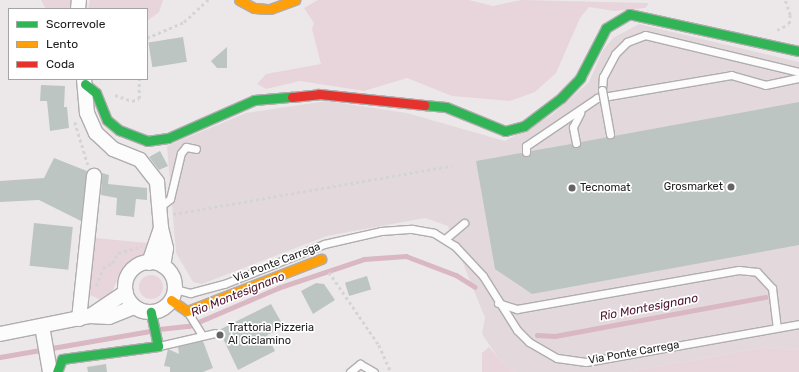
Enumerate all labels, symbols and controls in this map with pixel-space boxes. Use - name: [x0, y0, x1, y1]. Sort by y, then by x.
- legend: [8, 8, 148, 80]
- text: Scorrevole: [46, 17, 105, 31]
- text: Lento: [46, 37, 78, 51]
- text: Coda: [46, 57, 75, 71]
- place label: Grosmarket: [664, 180, 723, 194]
- place label: Tecnomat: [580, 181, 631, 195]
- marker: Grosmarket: [726, 182, 736, 192]
- marker: Tecnomat: [567, 183, 577, 193]
- street label: Via Ponte Carrega: [232, 240, 322, 286]
- water label: Rio Montesignano: [189, 270, 287, 320]
- water label: Rio Montesignano: [598, 291, 700, 325]
- place label: Trattoria Pizzeria Al Ciclamino: [228, 322, 314, 348]
- marker: Trattoria Pizzeria Al Ciclamino: [215, 330, 225, 340]
- street label: Via Ponte Carrega: [588, 339, 680, 367]

